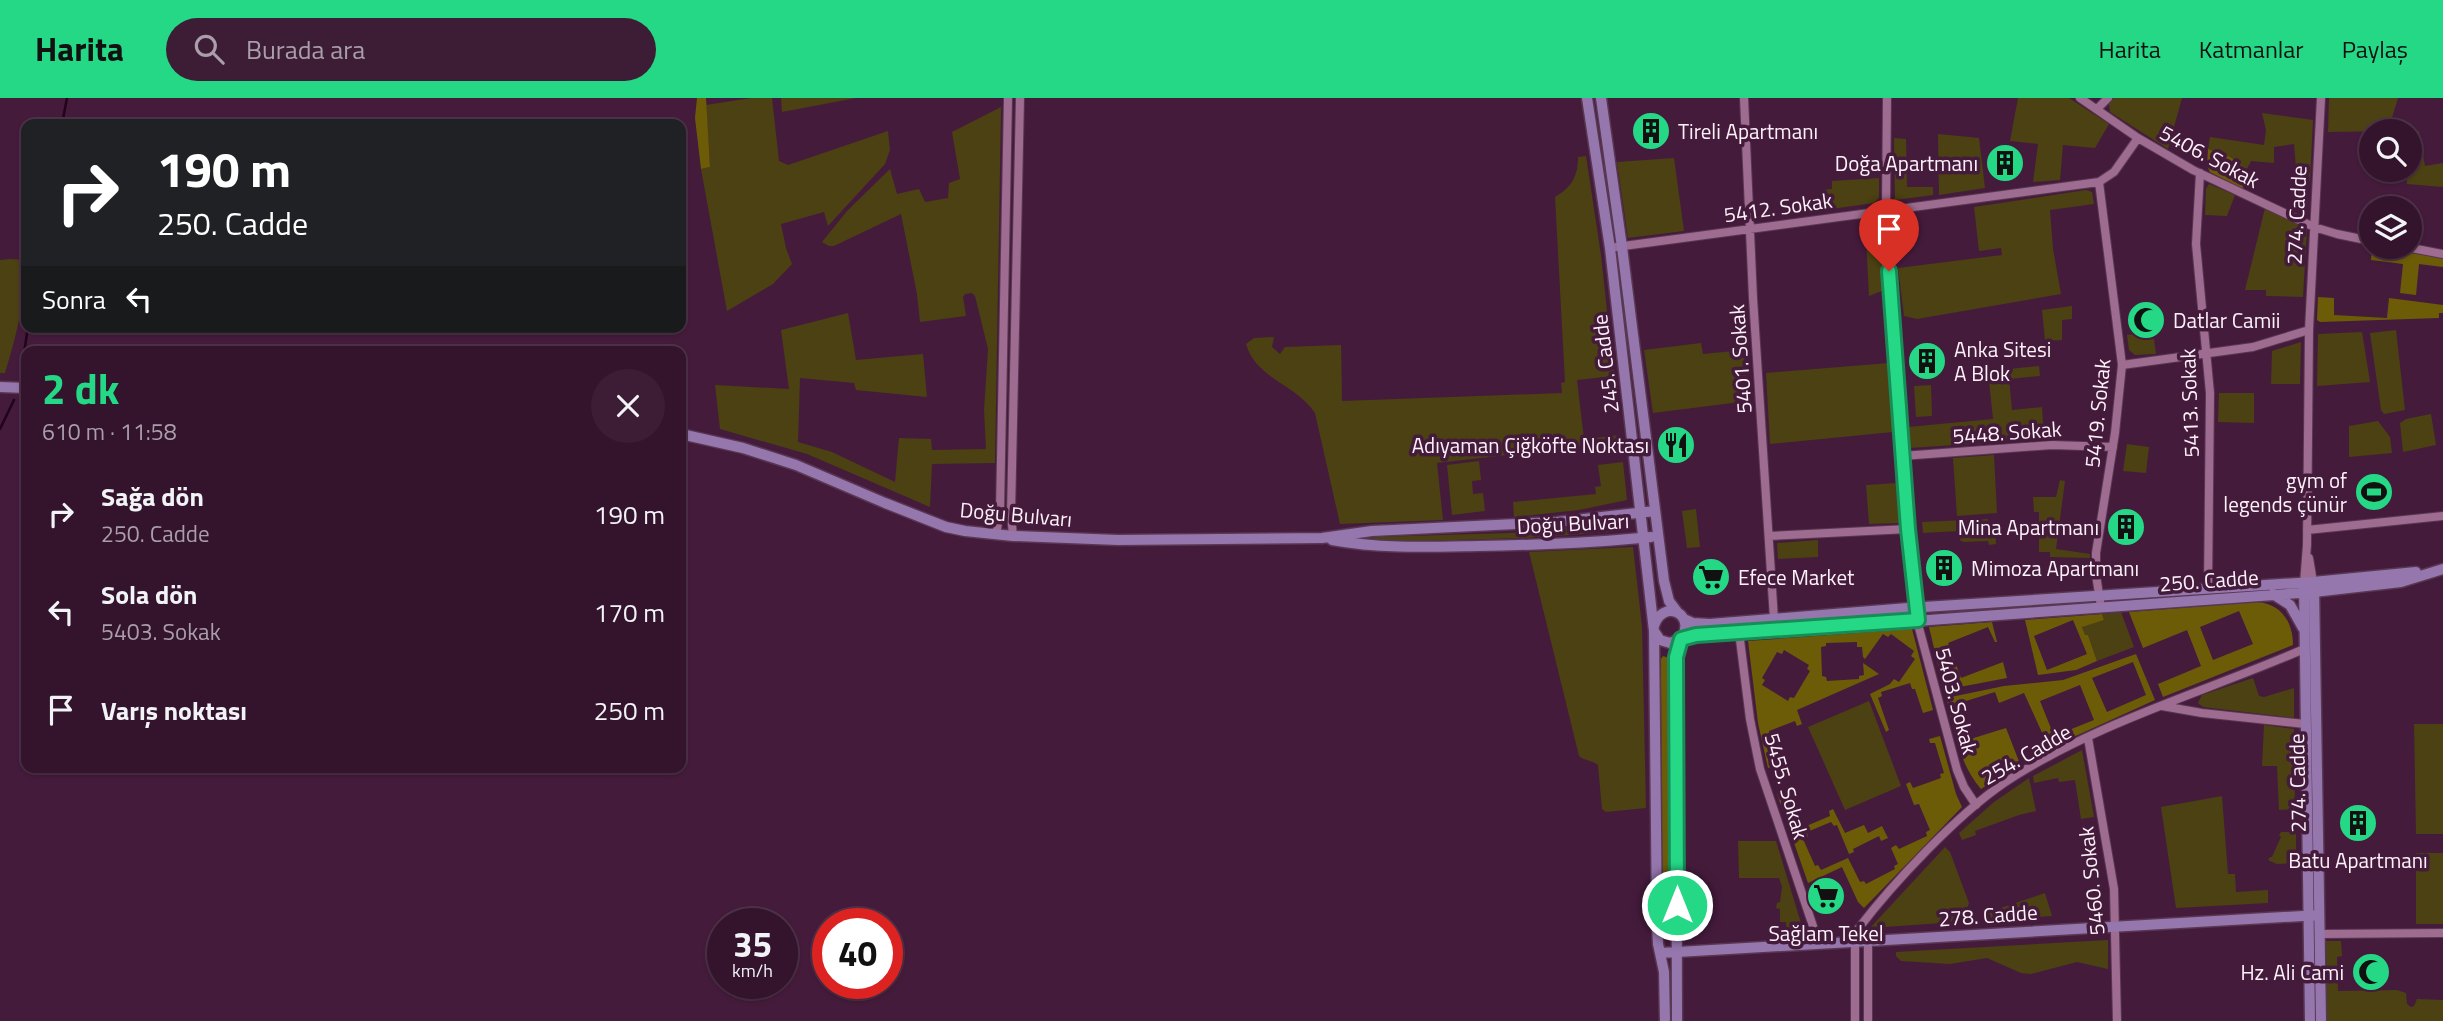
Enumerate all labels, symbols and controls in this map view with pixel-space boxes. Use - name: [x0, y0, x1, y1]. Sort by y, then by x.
- search box: [166, 18, 656, 81]
- text: Harita: [35, 24, 124, 74]
- icon: search: [190, 30, 228, 68]
- text: Burada ara: [246, 30, 365, 69]
- text: Harita: [2098, 31, 2161, 67]
- text: Katmanlar: [2199, 31, 2304, 67]
- text: Paylaş: [2342, 31, 2408, 67]
- building icon: Tireli Apartmanı: [1630, 110, 1672, 152]
- place label: Tireli Apartmanı: [1678, 115, 1818, 147]
- street label: 5406. Sokak: [2154, 116, 2266, 196]
- map controls: [2359, 119, 2422, 259]
- button: search: [2359, 119, 2422, 182]
- text: 190 m: [157, 131, 291, 206]
- building icon: Doğa Apartmanı: [1984, 142, 2026, 184]
- icon: right: [42, 147, 133, 238]
- place label: Doğa Apartmanı: [1835, 147, 1978, 179]
- street label: 274. Cadde: [2277, 165, 2315, 265]
- street label: 5412. Sokak: [1722, 184, 1834, 230]
- button: layers: [2359, 196, 2422, 259]
- text: 250. Cadde: [157, 199, 308, 247]
- pin: [1859, 199, 1919, 271]
- icon: arrive: [1870, 210, 1908, 248]
- text: Sonra: [42, 280, 106, 319]
- icon: left: [120, 280, 158, 318]
- mosque icon: Datlar Camii: [2125, 299, 2167, 341]
- street label: 5401. Sokak: [1720, 303, 1760, 415]
- place label: Datlar Camii: [2173, 304, 2280, 336]
- street label: 245. Cadde: [1583, 313, 1627, 415]
- place label: Anka Sitesi A Blok: [1954, 333, 2051, 389]
- building icon: Anka Sitesi A Blok: [1906, 340, 1948, 382]
- street label: 5413. Sokak: [2171, 348, 2207, 458]
- text: 2 dk: [42, 356, 119, 420]
- street label: 5419. Sokak: [2075, 357, 2119, 469]
- button: close: [591, 369, 665, 443]
- street label: 5448. Sokak: [1951, 412, 2063, 452]
- text: 610 m · 11:58: [42, 414, 177, 449]
- restaurant icon: Adıyaman Çiğköfte Noktası: [1655, 424, 1697, 466]
- place label: Adıyaman Çiğköfte Noktası: [1412, 429, 1649, 461]
- place label: gym of legends çünür: [2223, 464, 2347, 520]
- sports icon: gym of legends çünür: [2353, 471, 2395, 513]
- text: Sağa dön: [101, 477, 204, 516]
- street label: Doğu Bulvarı: [959, 493, 1073, 535]
- icon: right: [42, 495, 80, 533]
- text: 190 m: [594, 495, 665, 534]
- street label: Doğu Bulvarı: [1516, 504, 1630, 542]
- building icon: Mina Apartmanı: [2105, 506, 2147, 548]
- place label: Mina Apartmanı: [1958, 511, 2099, 543]
- text: 250. Cadde: [101, 516, 210, 551]
- building icon: Mimoza Apartmanı: [1923, 547, 1965, 589]
- place label: Mimoza Apartmanı: [1971, 552, 2139, 584]
- supermarket icon: Efece Market: [1690, 556, 1732, 598]
- place label: Efece Market: [1738, 561, 1855, 593]
- street label: 250. Cadde: [2158, 561, 2260, 599]
- text: Sola dön: [101, 575, 198, 614]
- icon: left: [42, 593, 80, 631]
- text: 170 m: [594, 593, 665, 632]
- text: 5403. Sokak: [101, 614, 221, 649]
- street label: 5403. Sokak: [1927, 644, 1987, 758]
- icon: arrive: [42, 691, 80, 729]
- text: Varış noktası: [101, 691, 247, 730]
- text: 250 m: [594, 691, 665, 730]
- street label: 254. Cadde: [1975, 715, 2077, 793]
- street label: 5455. Sokak: [1757, 729, 1817, 843]
- street label: 274. Cadde: [2280, 733, 2314, 833]
- building icon: Batu Apartmanı: [2337, 802, 2379, 844]
- street label: 5460. Sokak: [2069, 825, 2113, 937]
- place label: Batu Apartmanı: [2288, 844, 2428, 876]
- position arrow: [1640, 868, 1714, 942]
- supermarket icon: Sağlam Tekel: [1805, 875, 1847, 917]
- street label: 278. Cadde: [1937, 896, 2039, 934]
- speed limit sign: 40: [812, 908, 903, 999]
- text: 35: [733, 917, 772, 971]
- place label: Sağlam Tekel: [1768, 917, 1884, 949]
- mosque icon: Hz. Ali Cami: [2350, 951, 2392, 993]
- place label: Hz. Ali Cami: [2240, 956, 2344, 988]
- text: km/h: [732, 957, 773, 984]

